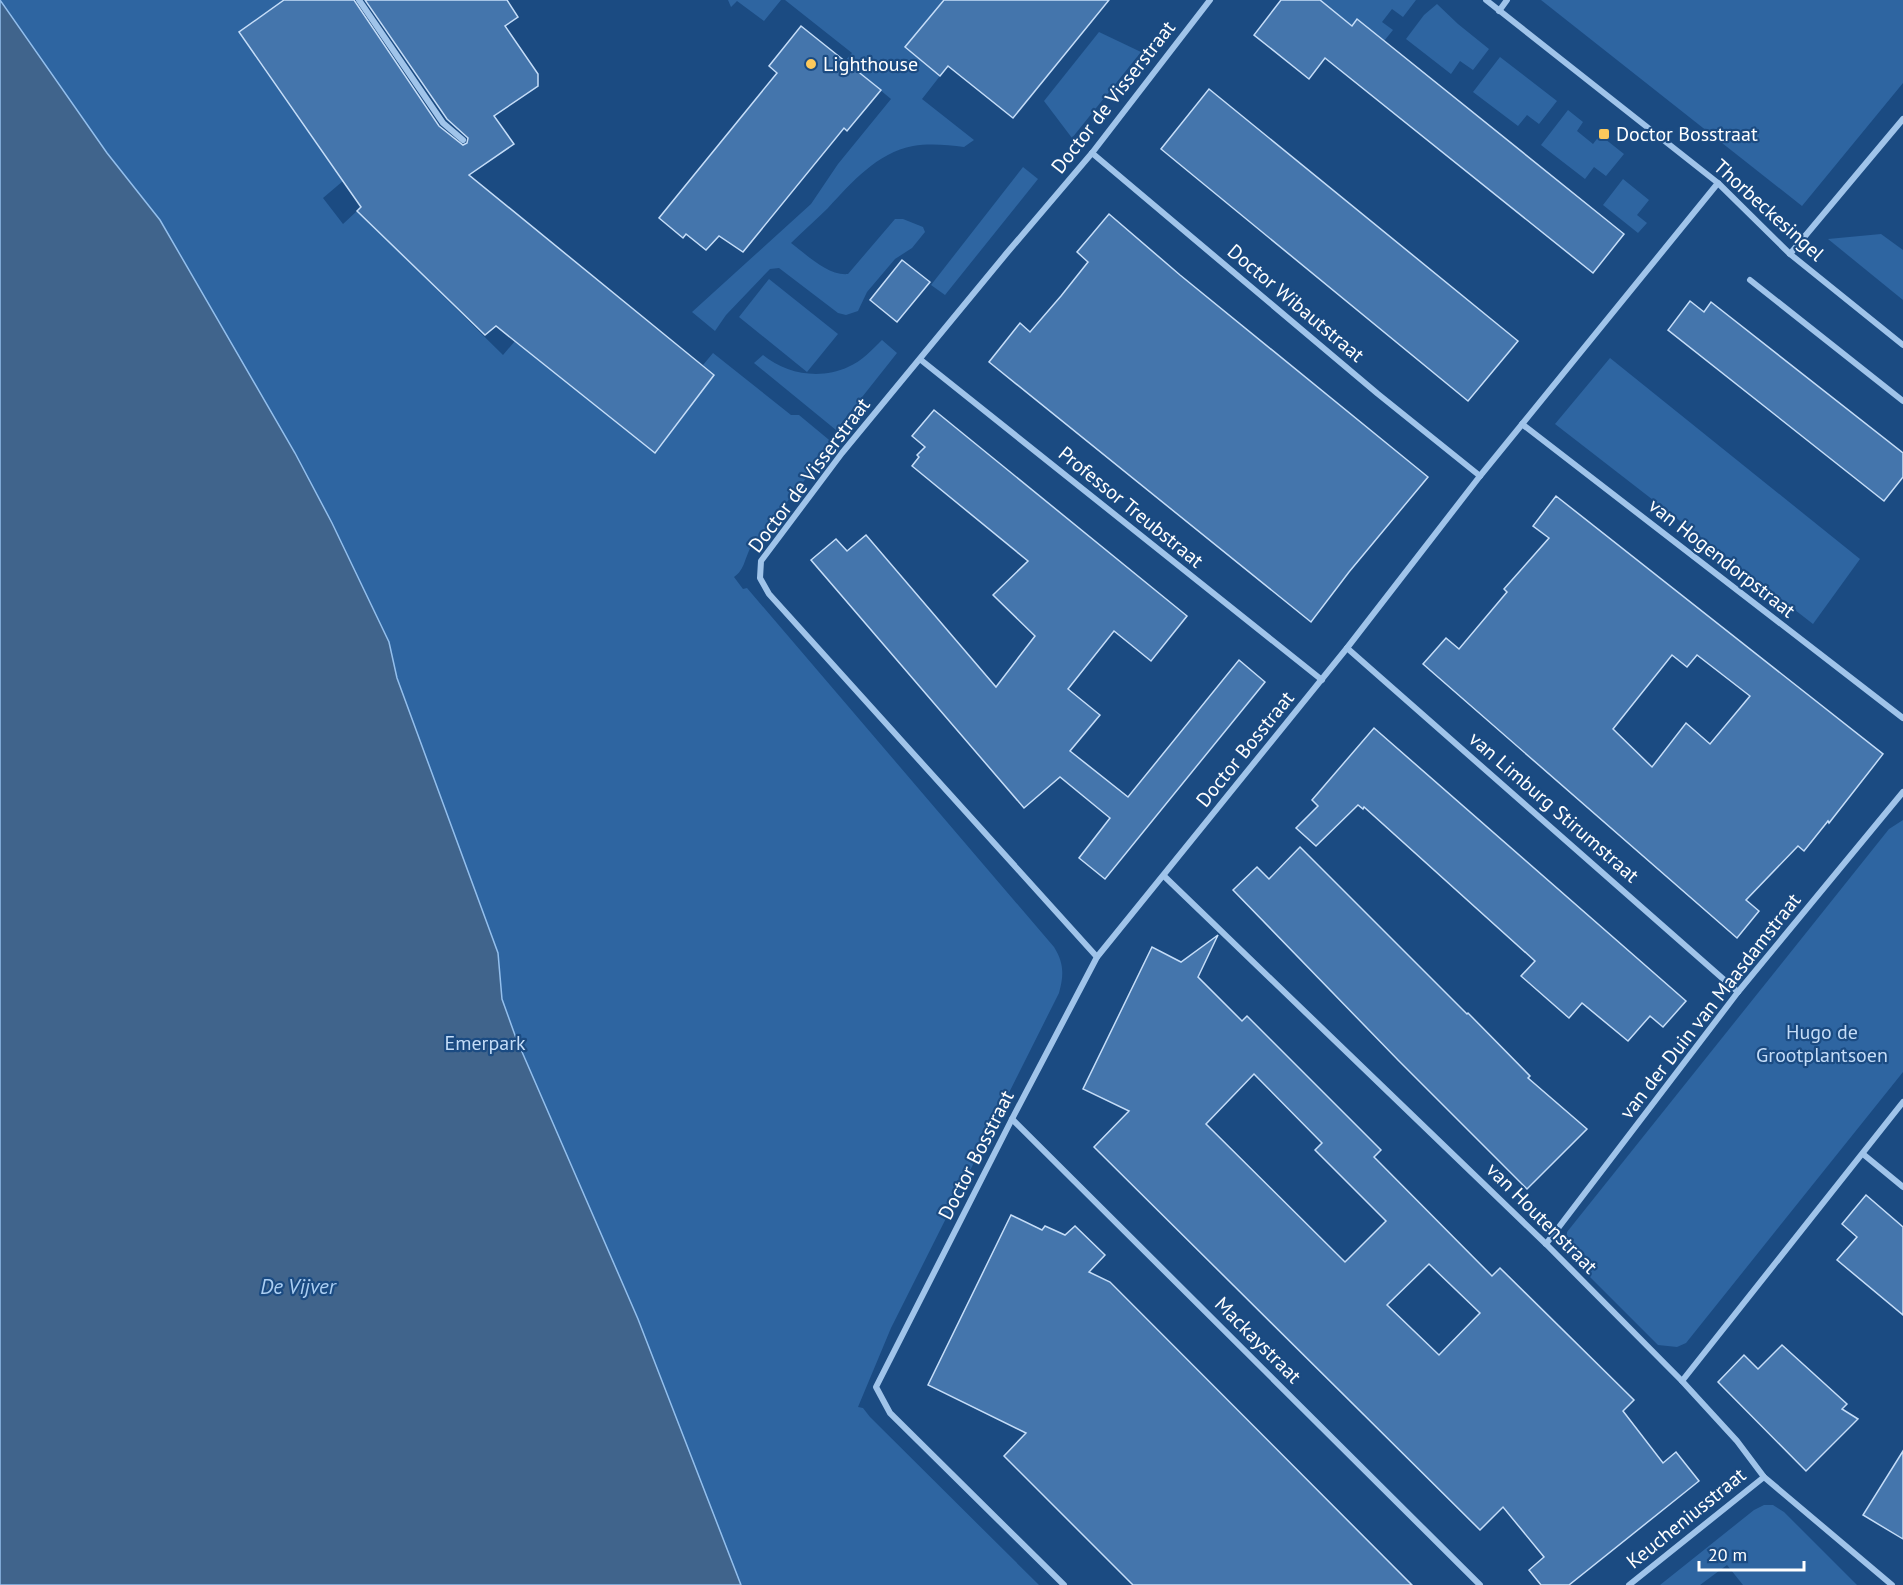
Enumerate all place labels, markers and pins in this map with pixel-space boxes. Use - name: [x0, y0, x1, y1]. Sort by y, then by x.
- place label: Lighthouse: [823, 51, 918, 77]
- marker: Lighthouse: [804, 57, 818, 71]
- place label: Doctor Bosstraat: [1616, 121, 1758, 147]
- marker: Doctor Bosstraat: [1597, 127, 1611, 141]

